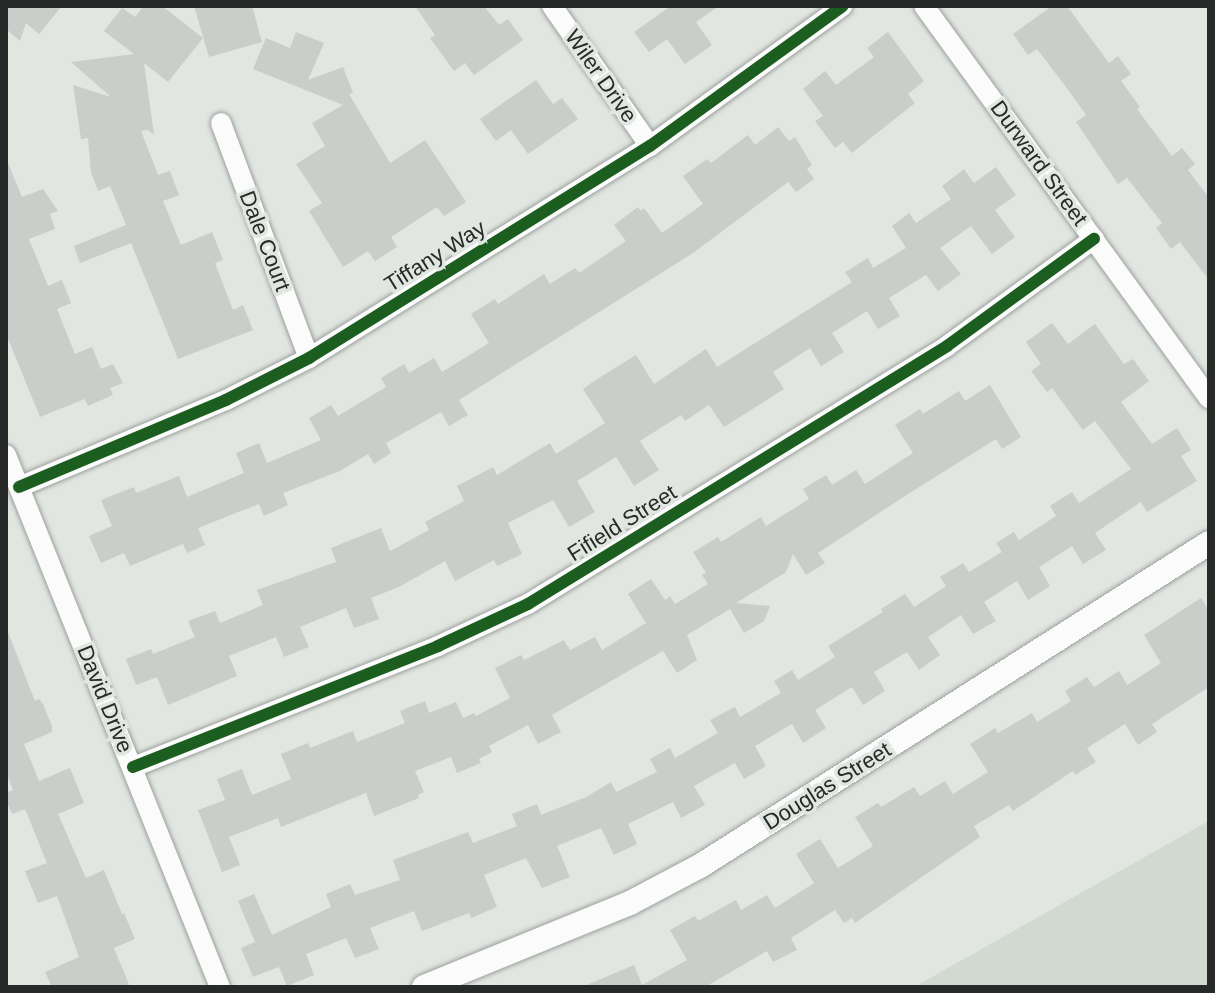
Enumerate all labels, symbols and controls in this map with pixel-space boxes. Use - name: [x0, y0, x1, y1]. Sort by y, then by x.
- street label: Wiler Drive: [559, 24, 643, 128]
- street label: Durward Street: [985, 95, 1093, 231]
- street label: Dale Court: [234, 187, 296, 295]
- street label: Tiffany Way: [380, 215, 490, 297]
- street label: Fifield Street: [563, 479, 681, 567]
- street label: David Drive: [71, 641, 139, 757]
- street label: Douglas Street: [758, 736, 896, 836]

